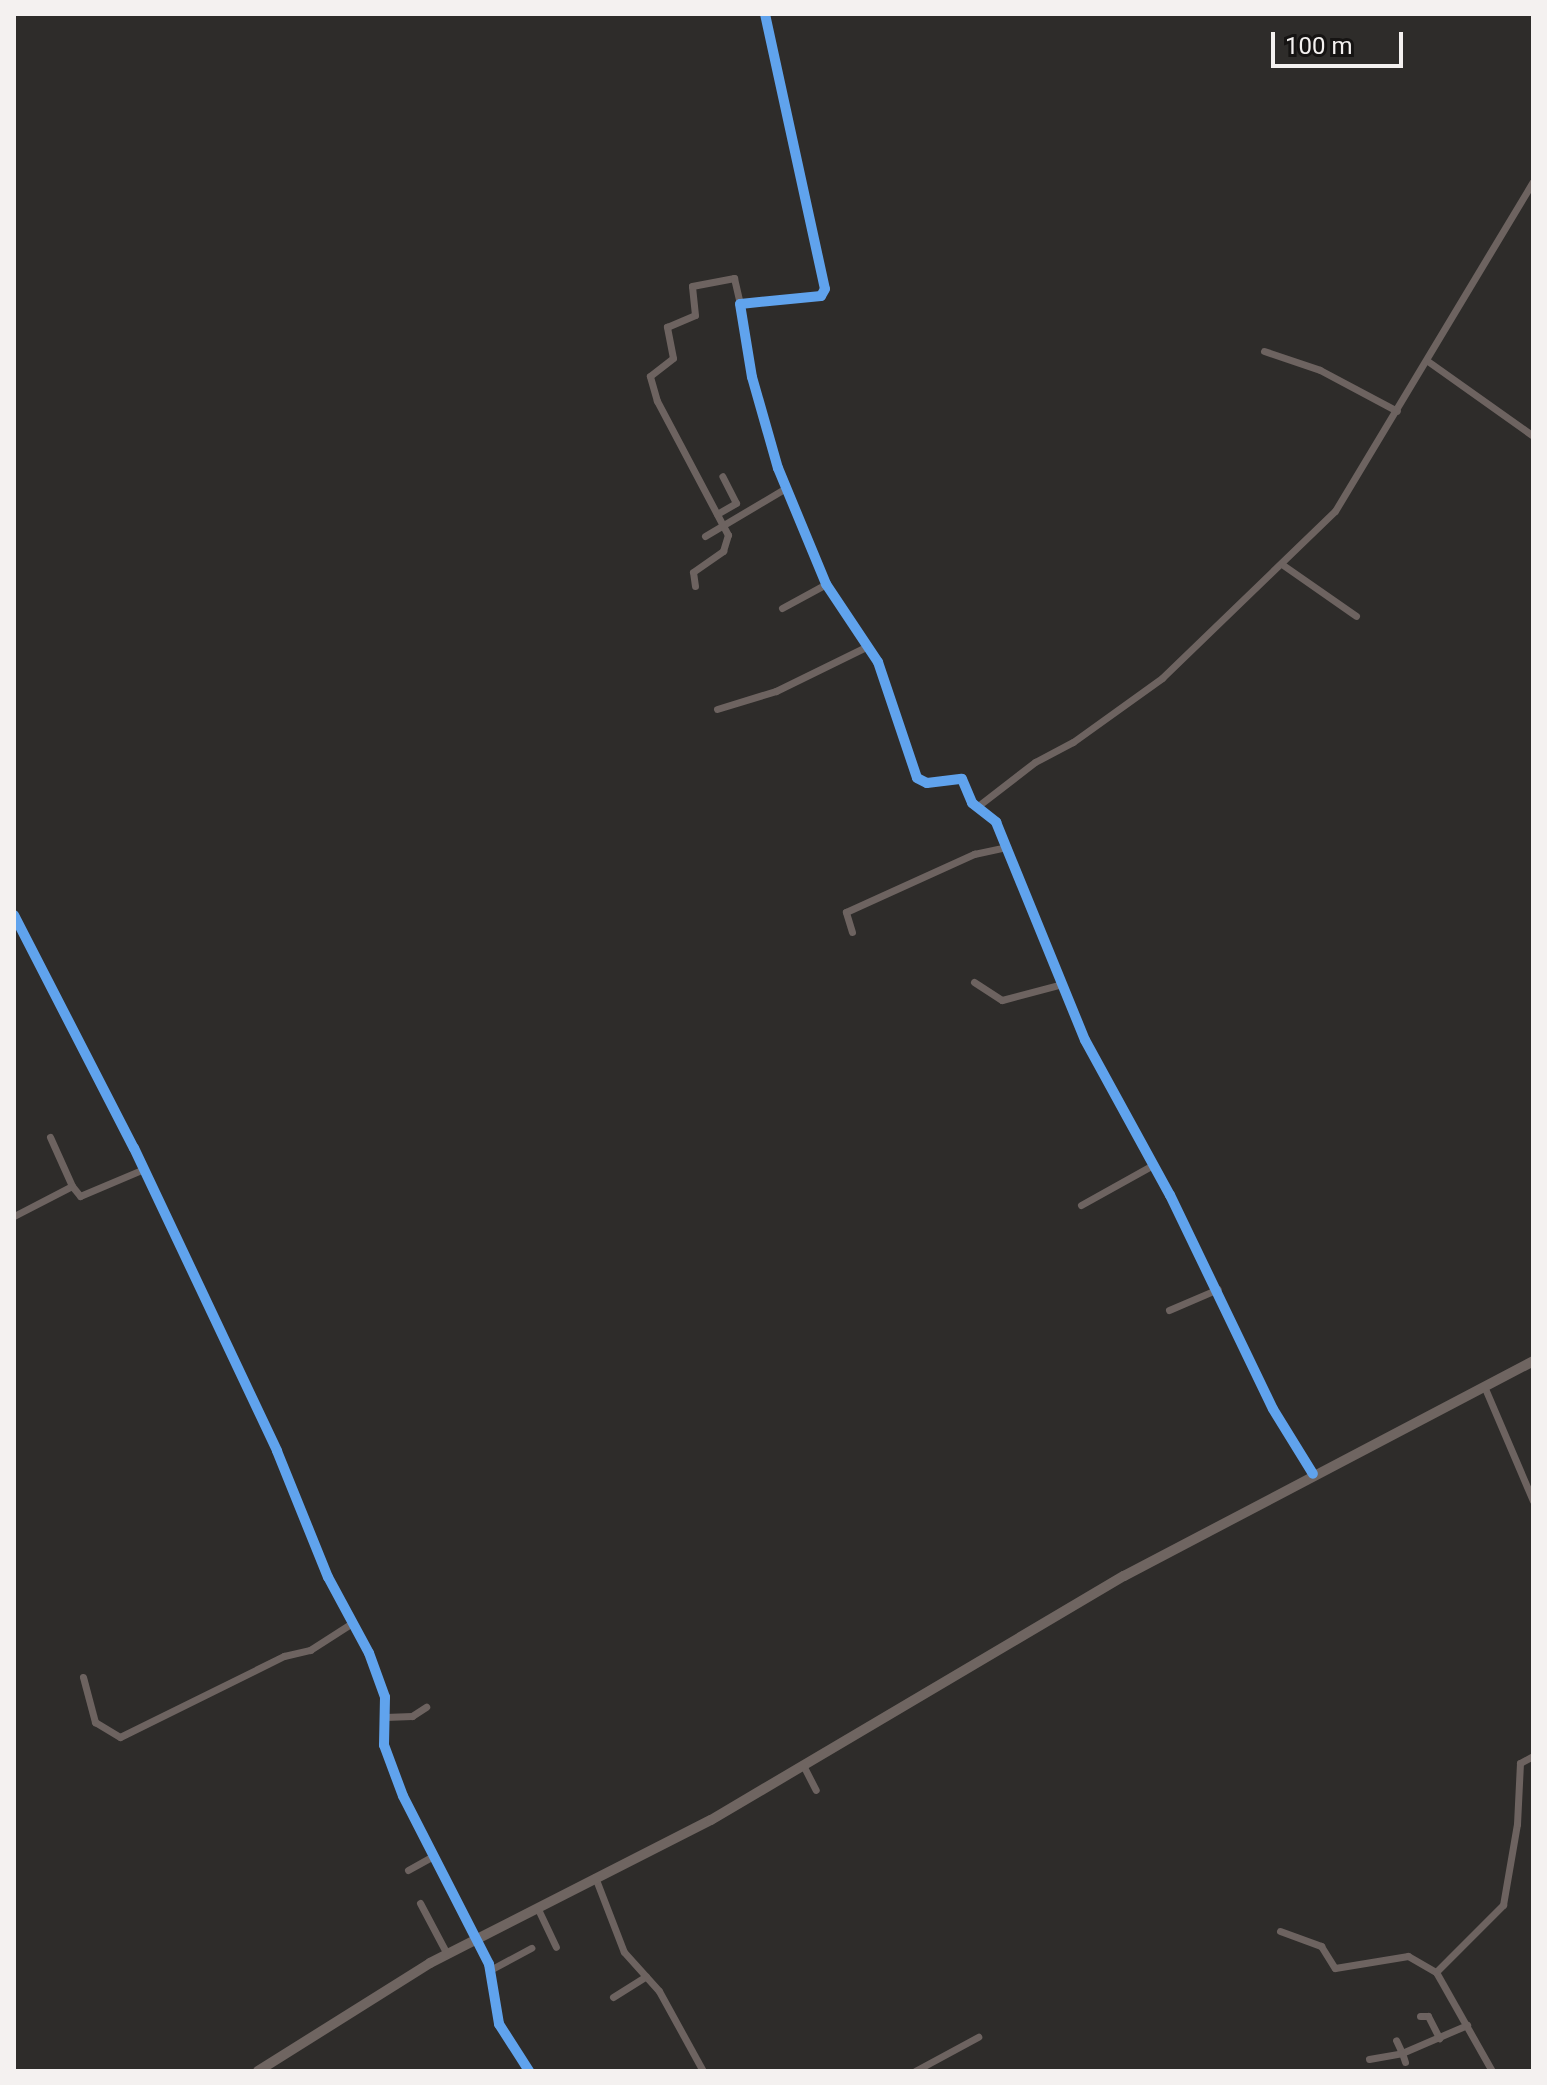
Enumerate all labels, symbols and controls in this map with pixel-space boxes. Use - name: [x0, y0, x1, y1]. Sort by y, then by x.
- scale bar: [1275, 16, 1407, 66]
- text: 100 m: [1285, 32, 1352, 60]

